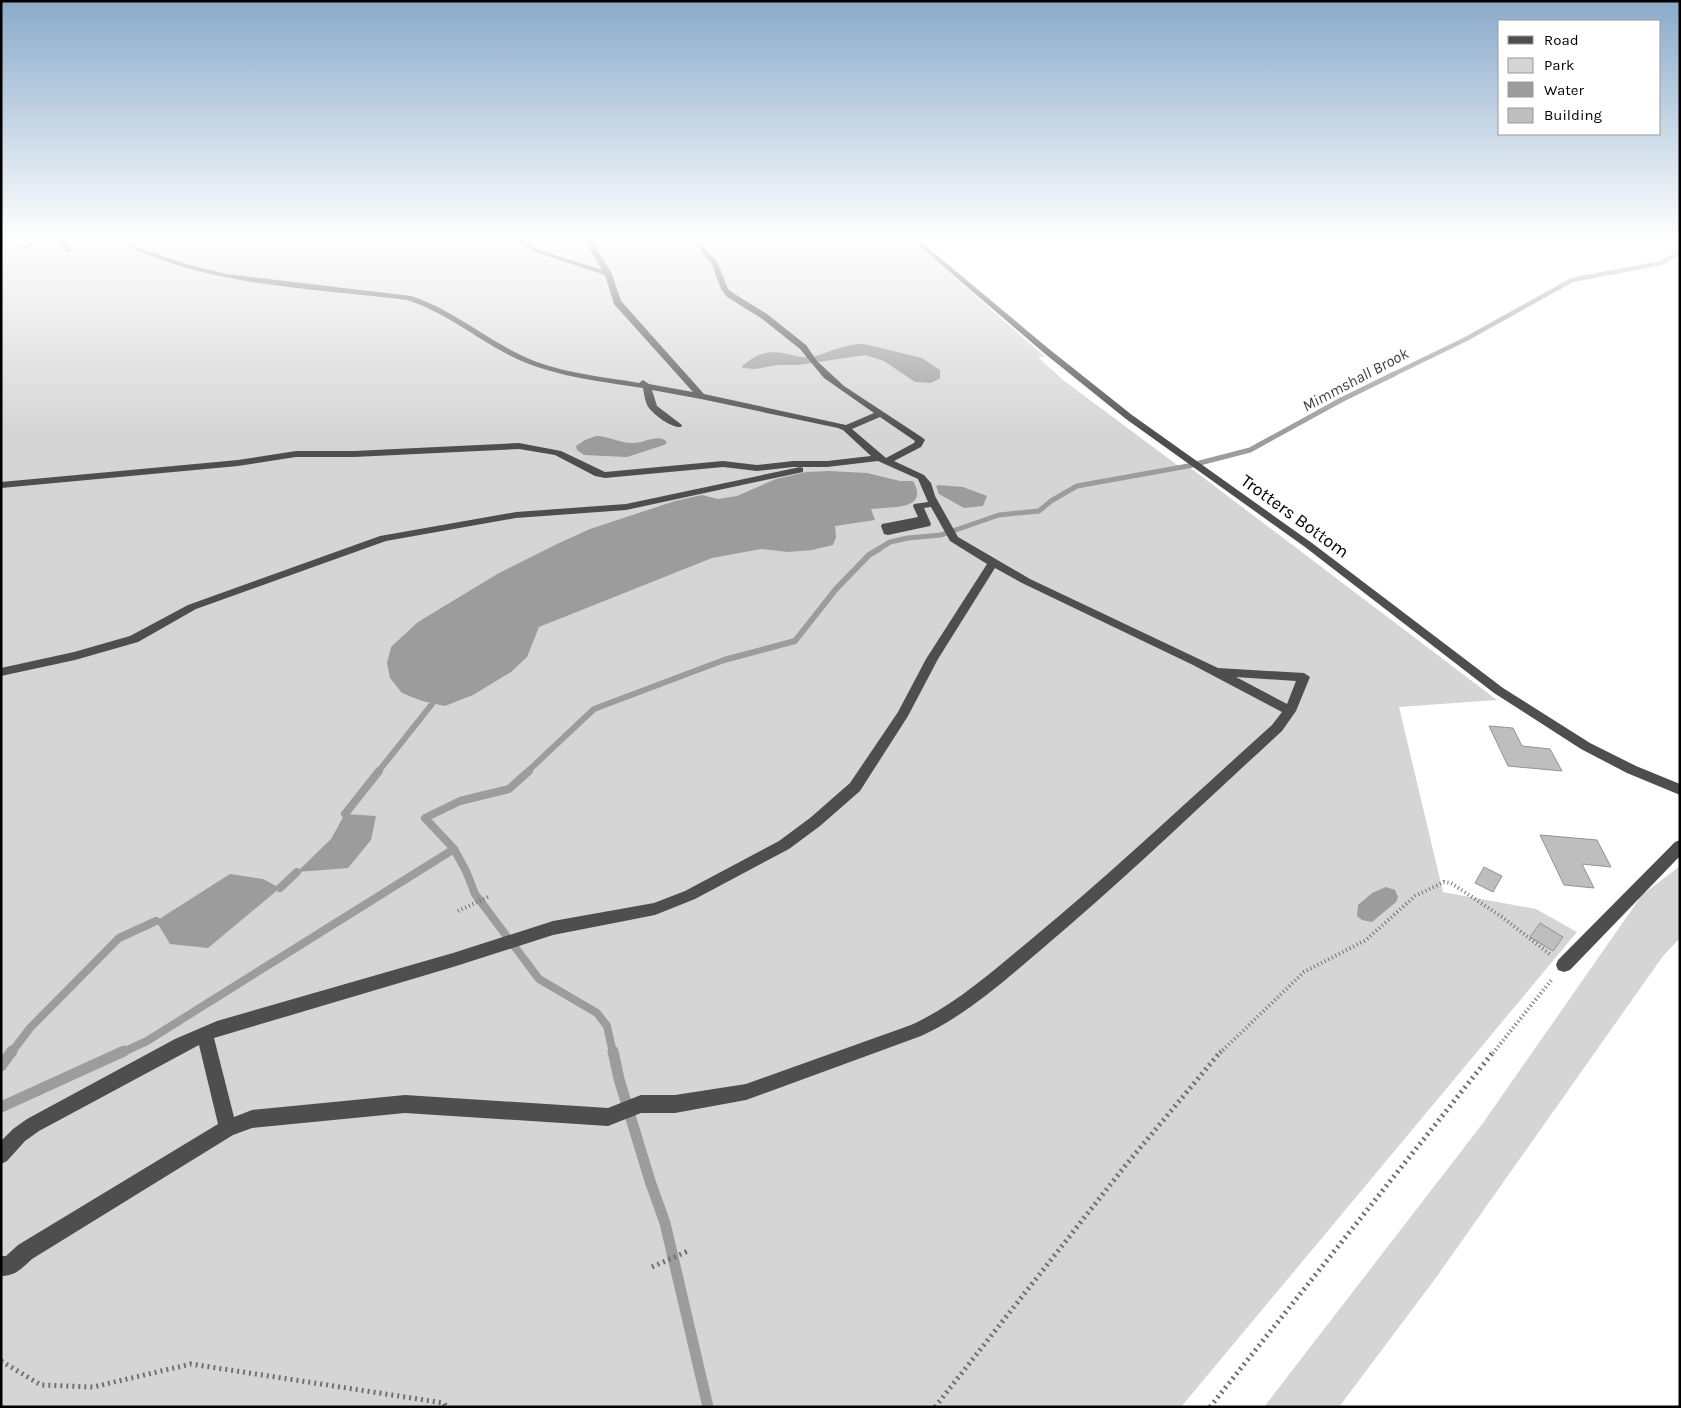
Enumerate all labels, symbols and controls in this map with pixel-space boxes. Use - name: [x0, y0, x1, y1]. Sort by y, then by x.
- legend: [1498, 20, 1661, 135]
- text: Road: [1544, 31, 1579, 49]
- text: Park: [1544, 56, 1574, 74]
- text: Water: [1544, 81, 1585, 99]
- text: Building: [1544, 106, 1602, 124]
- water label: Mimmshall Brook: [1299, 343, 1412, 415]
- street label: Trotters Bottom: [1237, 469, 1353, 563]

